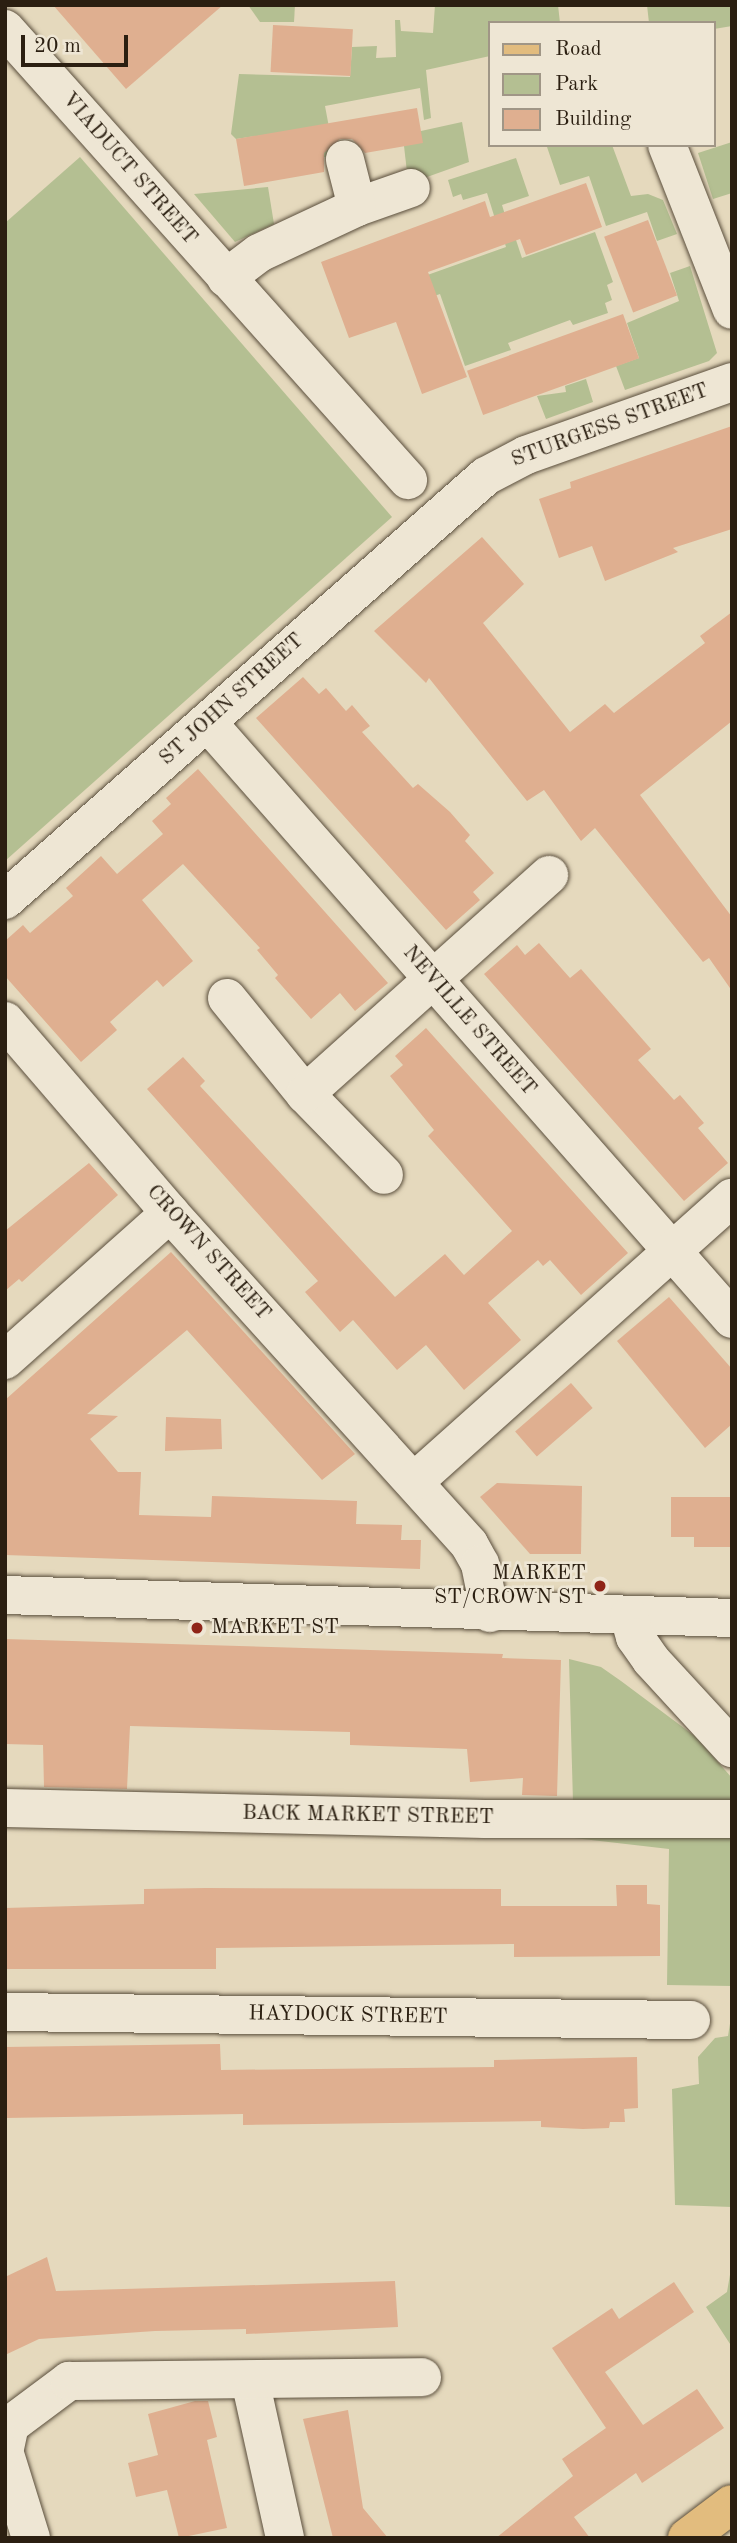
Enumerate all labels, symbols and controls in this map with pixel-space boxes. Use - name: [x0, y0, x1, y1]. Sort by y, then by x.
- scale bar: [24, 21, 131, 65]
- legend: [489, 21, 716, 147]
- text: 20 m: [34, 36, 81, 57]
- text: Road: [555, 39, 602, 60]
- text: Park: [555, 74, 598, 95]
- street label: VIADUCT STREET: [56, 88, 202, 250]
- text: Building: [555, 109, 631, 130]
- street label: STURGESS STREET: [508, 379, 712, 473]
- street label: ST JOHN STREET: [155, 629, 309, 771]
- street label: NEVILLE STREET: [397, 941, 541, 1101]
- street label: CROWN STREET: [141, 1180, 275, 1326]
- place label: MARKET ST/CROWN ST: [434, 1561, 586, 1611]
- marker: MARKET ST/CROWN ST: [592, 1578, 608, 1594]
- place label: MARKET ST: [211, 1615, 339, 1641]
- marker: MARKET ST: [189, 1620, 205, 1636]
- street label: BACK MARKET STREET: [242, 1801, 494, 1831]
- street label: HAYDOCK STREET: [248, 2002, 448, 2030]

